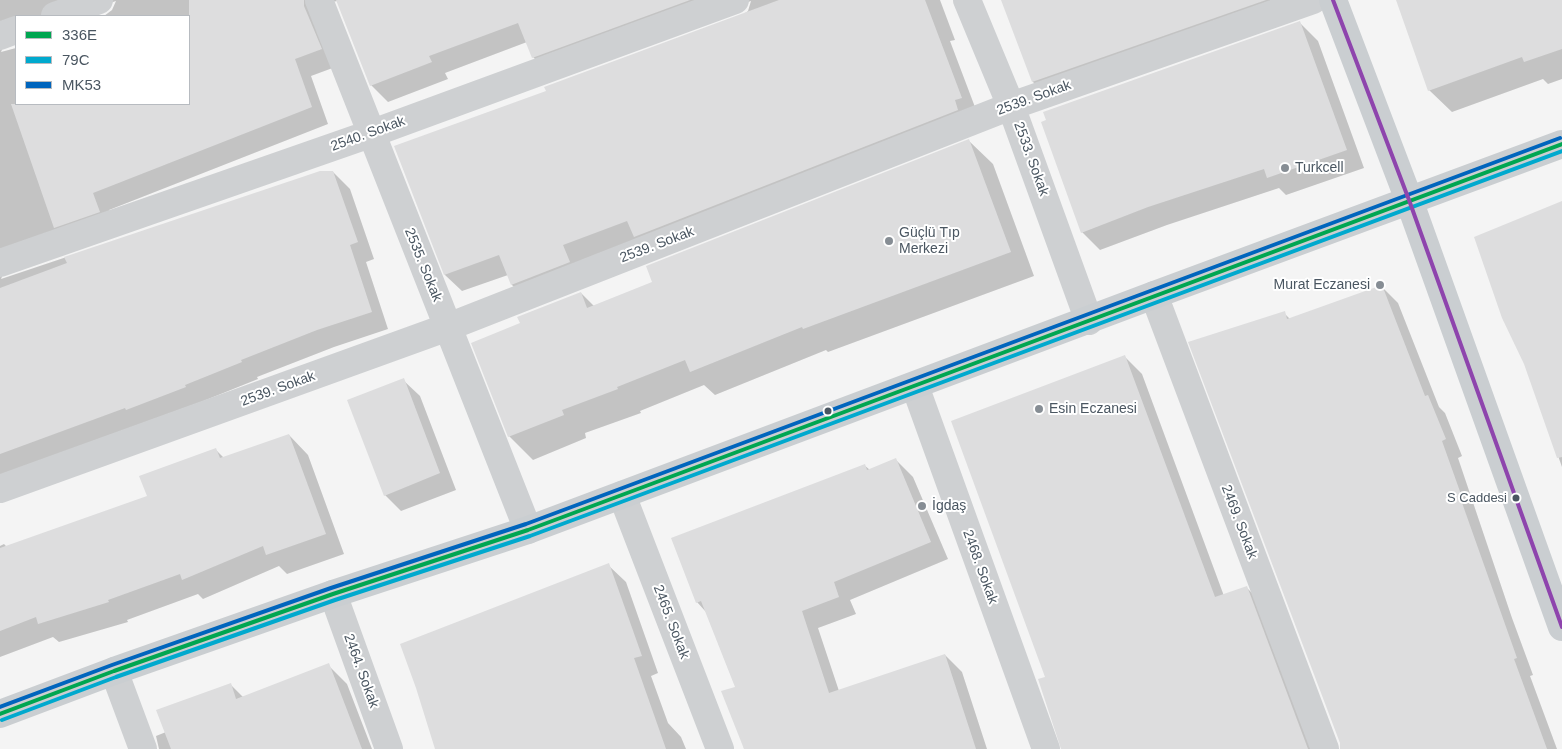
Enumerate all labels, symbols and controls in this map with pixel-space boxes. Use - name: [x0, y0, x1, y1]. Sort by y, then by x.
- legend: [15, 15, 190, 105]
- text: 336E: [62, 26, 97, 43]
- text: 79C: [62, 51, 90, 68]
- text: MK53: [62, 76, 101, 93]
- street label: 2539. Sokak: [995, 77, 1073, 119]
- street label: 2540. Sokak: [329, 113, 407, 155]
- street label: 2533. Sokak: [1010, 120, 1052, 198]
- place label: Turkcell: [1295, 160, 1343, 176]
- marker: Turkcell: [1279, 162, 1291, 174]
- street label: 2539. Sokak: [618, 223, 696, 267]
- place label: Güçlü Tıp Merkezi: [899, 225, 960, 258]
- street label: 2535. Sokak: [401, 226, 445, 304]
- marker: Güçlü Tıp Merkezi: [883, 235, 895, 247]
- place label: Murat Eczanesi: [1274, 277, 1370, 293]
- marker: Murat Eczanesi: [1374, 279, 1386, 291]
- street label: 2539. Sokak: [239, 368, 317, 410]
- place label: Esin Eczanesi: [1049, 401, 1137, 417]
- marker: Esin Eczanesi: [1033, 403, 1045, 415]
- unlabelled marker: [823, 406, 833, 416]
- street label: 2469. Sokak: [1217, 483, 1261, 561]
- place label: S Caddesi: [1447, 490, 1507, 506]
- marker: S Caddesi: [1511, 493, 1521, 503]
- place label: İgdaş: [932, 498, 966, 514]
- marker: İgdaş: [916, 500, 928, 512]
- street label: 2468. Sokak: [959, 528, 1001, 606]
- street label: 2465. Sokak: [649, 583, 693, 661]
- street label: 2464. Sokak: [340, 632, 382, 710]

